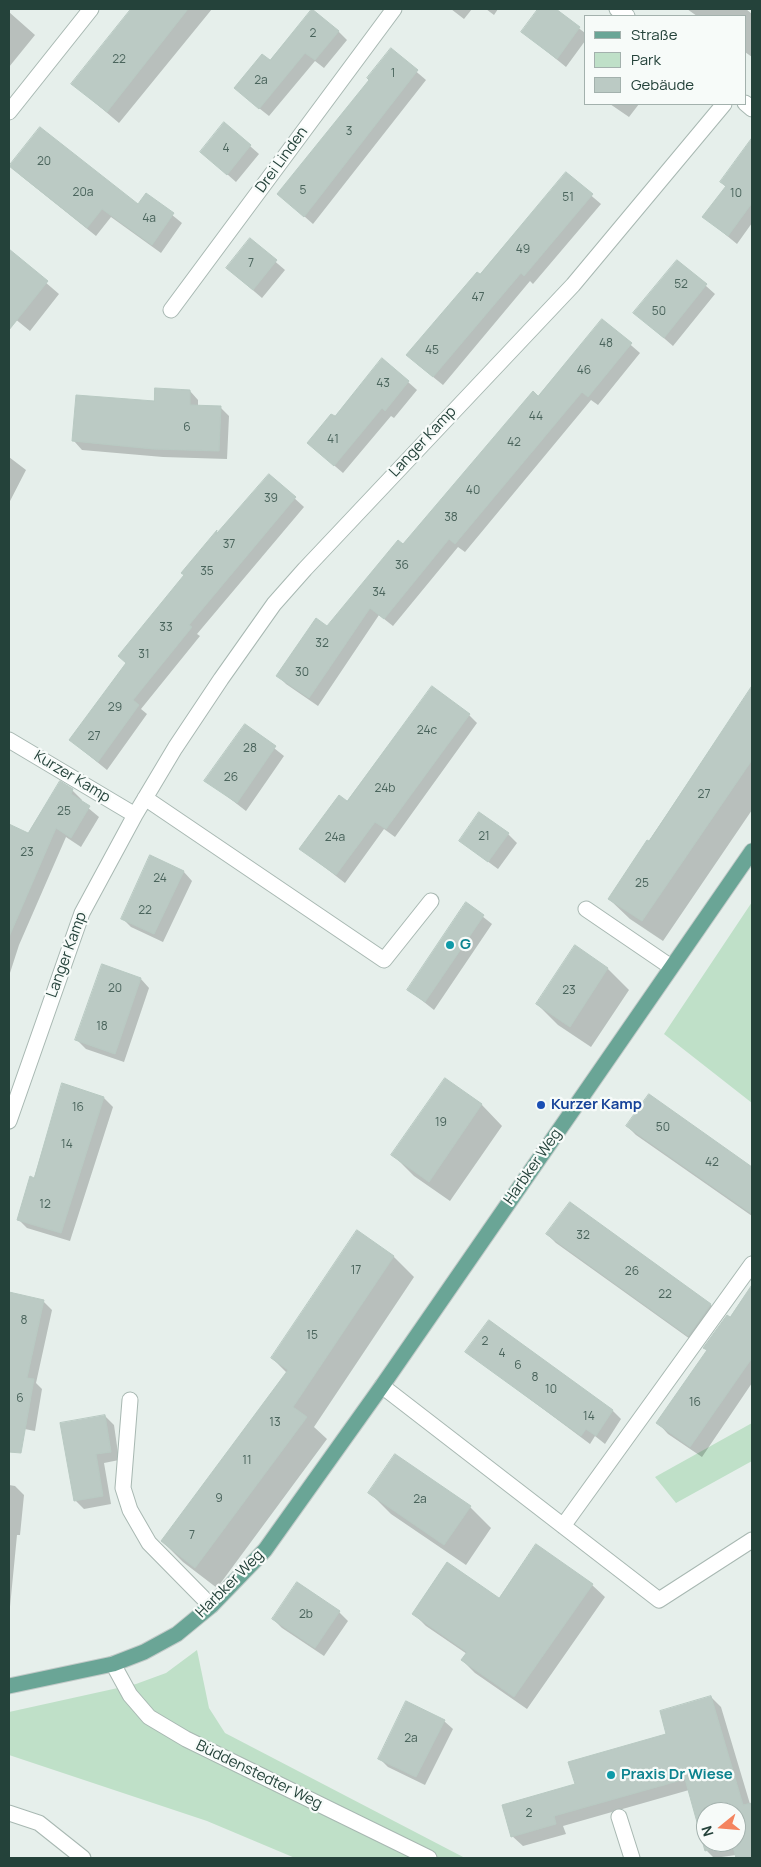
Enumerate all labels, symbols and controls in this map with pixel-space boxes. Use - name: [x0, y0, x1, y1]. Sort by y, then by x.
- legend: [584, 15, 746, 105]
- text: Straße: [631, 24, 677, 45]
- house number: 2: [310, 27, 316, 41]
- text: Park: [631, 49, 661, 70]
- house number: 22: [112, 53, 126, 67]
- house number: 1: [391, 67, 395, 81]
- house number: 2a: [254, 74, 268, 88]
- text: Gebäude: [631, 74, 694, 95]
- street label: Drei Linden: [252, 124, 312, 196]
- house number: 3: [346, 125, 352, 139]
- house number: 4: [222, 142, 230, 156]
- house number: 20: [37, 155, 51, 169]
- house number: 5: [300, 184, 306, 198]
- house number: 20a: [73, 186, 93, 200]
- house number: 10: [730, 187, 742, 201]
- house number: 51: [562, 191, 574, 205]
- house number: 4a: [142, 212, 156, 226]
- house number: 49: [516, 243, 530, 257]
- house number: 7: [248, 257, 254, 271]
- house number: 52: [674, 278, 688, 292]
- house number: 47: [471, 291, 485, 305]
- house number: 50: [652, 305, 666, 319]
- house number: 48: [599, 337, 613, 351]
- house number: 45: [425, 344, 439, 358]
- house number: 46: [577, 364, 591, 378]
- house number: 43: [376, 377, 390, 391]
- street label: Langer Kamp: [386, 403, 460, 481]
- house number: 44: [529, 410, 543, 424]
- house number: 6: [183, 421, 191, 435]
- house number: 41: [327, 433, 339, 447]
- house number: 42: [507, 436, 521, 450]
- house number: 40: [466, 484, 480, 498]
- house number: 39: [264, 492, 278, 506]
- house number: 38: [444, 511, 458, 525]
- house number: 37: [223, 538, 235, 552]
- house number: 36: [395, 559, 409, 573]
- house number: 35: [200, 565, 214, 579]
- house number: 34: [372, 586, 386, 600]
- house number: 33: [159, 621, 173, 635]
- house number: 32: [315, 637, 329, 651]
- house number: 31: [138, 648, 150, 662]
- house number: 30: [295, 666, 309, 680]
- house number: 29: [108, 701, 122, 715]
- house number: 24c: [417, 724, 437, 738]
- house number: 27: [88, 730, 100, 744]
- house number: 28: [243, 742, 257, 756]
- street label: Kurzer Kamp: [30, 747, 114, 807]
- house number: 26: [224, 771, 238, 785]
- house number: 24b: [375, 782, 395, 796]
- house number: 27: [698, 788, 710, 802]
- house number: 25: [57, 805, 71, 819]
- house number: 21: [478, 830, 490, 844]
- house number: 24a: [325, 831, 345, 845]
- house number: 23: [20, 846, 34, 860]
- house number: 24: [153, 872, 167, 886]
- house number: 25: [635, 877, 649, 891]
- house number: 22: [138, 904, 152, 918]
- street label: Langer Kamp: [43, 910, 91, 1000]
- place label: G: [460, 936, 471, 954]
- marker: G: [444, 939, 456, 951]
- house number: 20: [108, 982, 122, 996]
- house number: 23: [562, 984, 576, 998]
- house number: 18: [96, 1020, 108, 1034]
- place label: Kurzer Kamp: [551, 1096, 642, 1114]
- marker: Kurzer Kamp: [535, 1099, 547, 1111]
- house number: 16: [72, 1101, 84, 1115]
- house number: 19: [435, 1116, 447, 1130]
- house number: 50: [656, 1121, 670, 1135]
- street label: Harbker Weg: [500, 1126, 566, 1208]
- house number: 14: [61, 1138, 73, 1152]
- house number: 42: [705, 1156, 719, 1170]
- house number: 12: [39, 1198, 51, 1212]
- house number: 32: [576, 1229, 590, 1243]
- house number: 17: [351, 1264, 361, 1278]
- house number: 26: [625, 1265, 639, 1279]
- house number: 22: [658, 1288, 672, 1302]
- house number: 8: [21, 1314, 27, 1328]
- house number: 15: [306, 1329, 318, 1343]
- house number: 2: [482, 1335, 488, 1349]
- house number: 4: [498, 1347, 506, 1361]
- house number: 6: [514, 1359, 522, 1373]
- house number: 8: [532, 1371, 538, 1385]
- house number: 10: [545, 1383, 557, 1397]
- house number: 6: [16, 1392, 24, 1406]
- house number: 16: [689, 1396, 701, 1410]
- house number: 14: [583, 1410, 595, 1424]
- house number: 13: [269, 1416, 281, 1430]
- house number: 11: [242, 1454, 252, 1468]
- house number: 9: [215, 1492, 223, 1506]
- house number: 2a: [413, 1493, 427, 1507]
- house number: 7: [189, 1529, 195, 1543]
- street label: Harbker Weg: [192, 1546, 268, 1622]
- house number: 2b: [299, 1608, 313, 1622]
- house number: 2a: [404, 1732, 418, 1746]
- street label: Büddenstedter Weg: [193, 1737, 325, 1813]
- place label: Praxis Dr Wiese: [621, 1766, 733, 1784]
- marker: Praxis Dr Wiese: [605, 1769, 617, 1781]
- north arrow: [696, 1802, 746, 1852]
- house number: 2: [526, 1807, 532, 1821]
- text: N: [697, 1824, 718, 1839]

